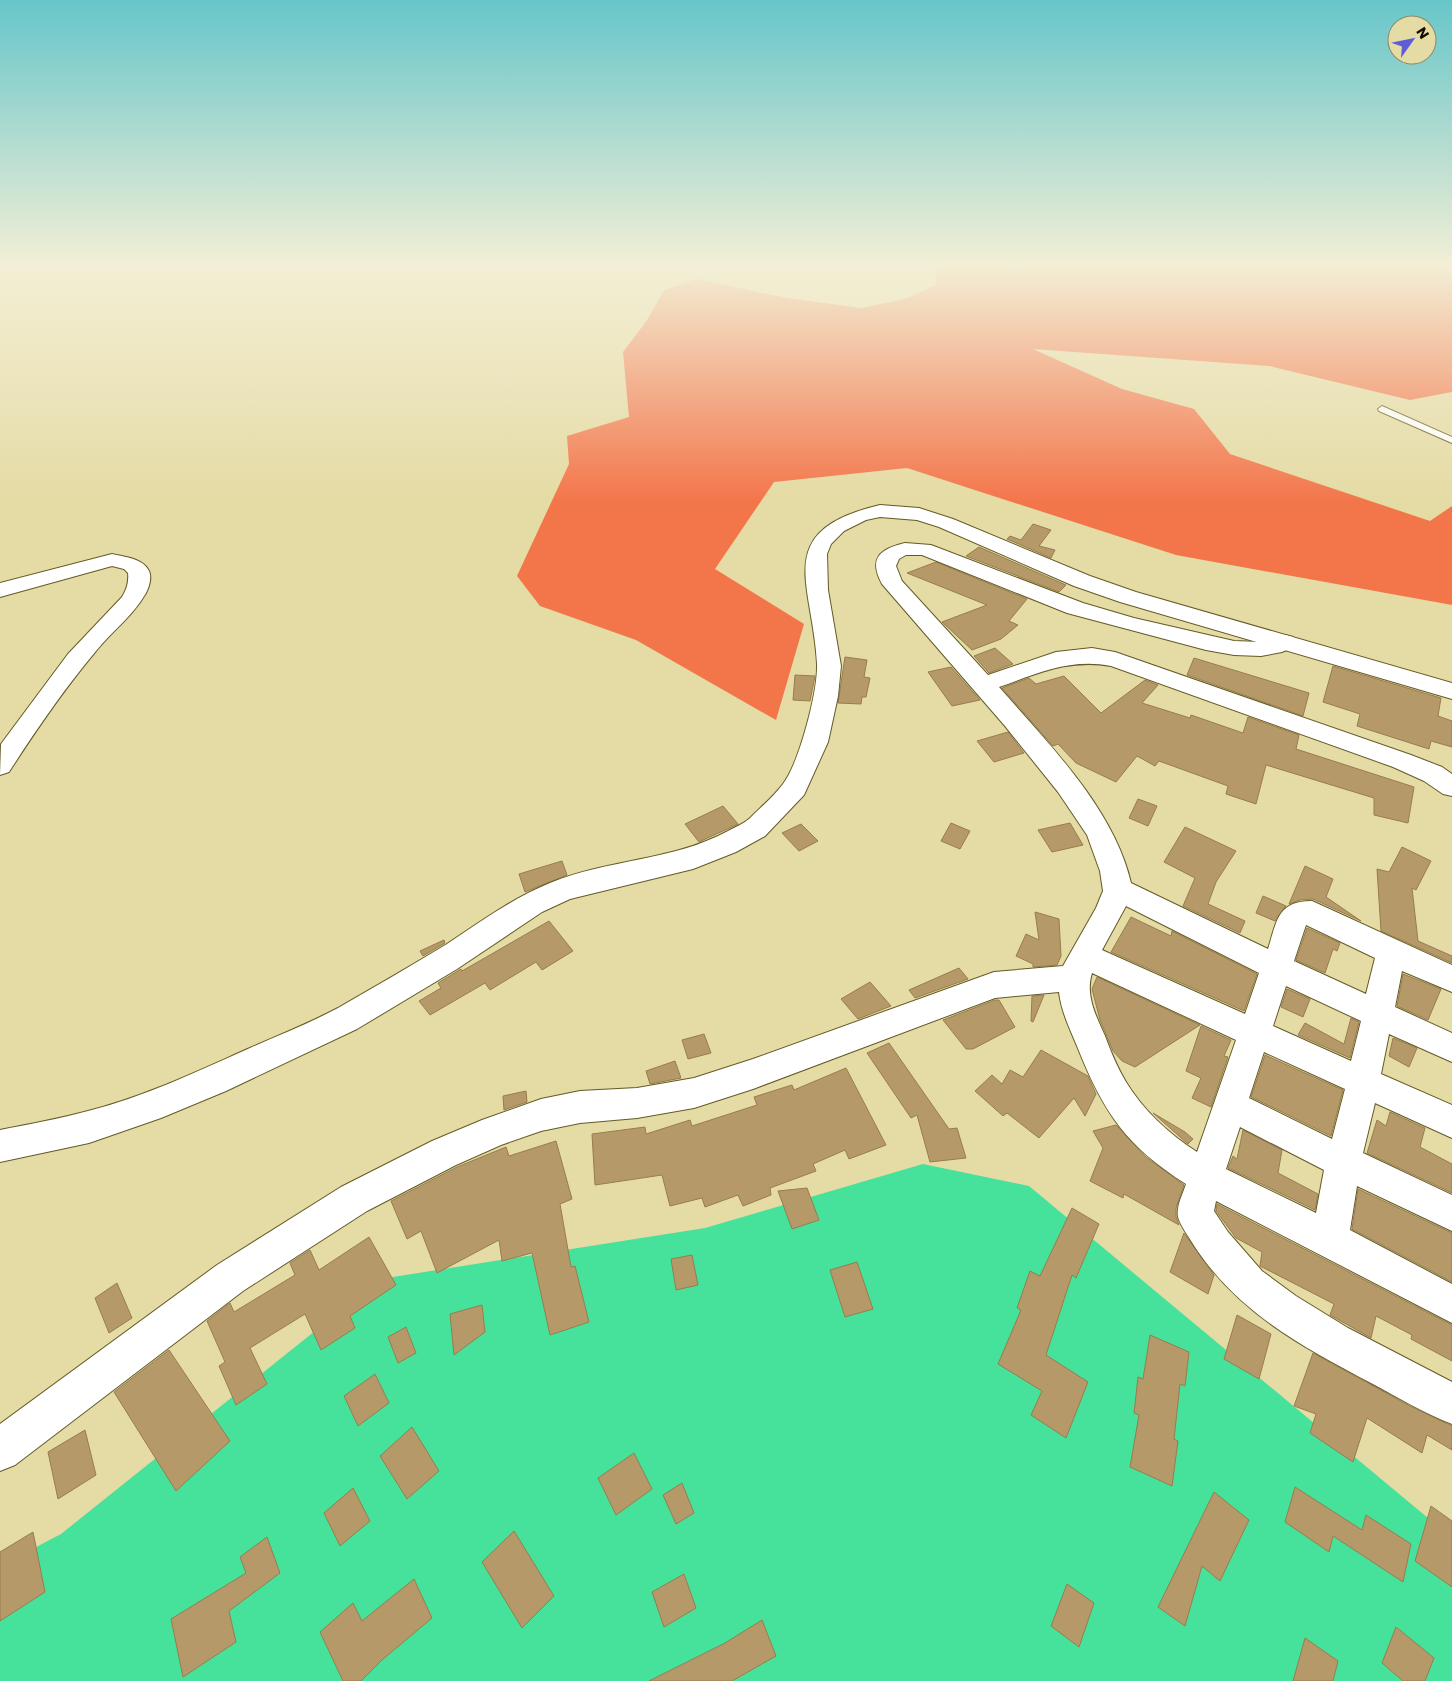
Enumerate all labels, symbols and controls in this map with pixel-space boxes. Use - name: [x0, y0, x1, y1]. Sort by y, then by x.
- north arrow: [1387, 15, 1437, 65]
- text: N: [1412, 23, 1434, 43]

